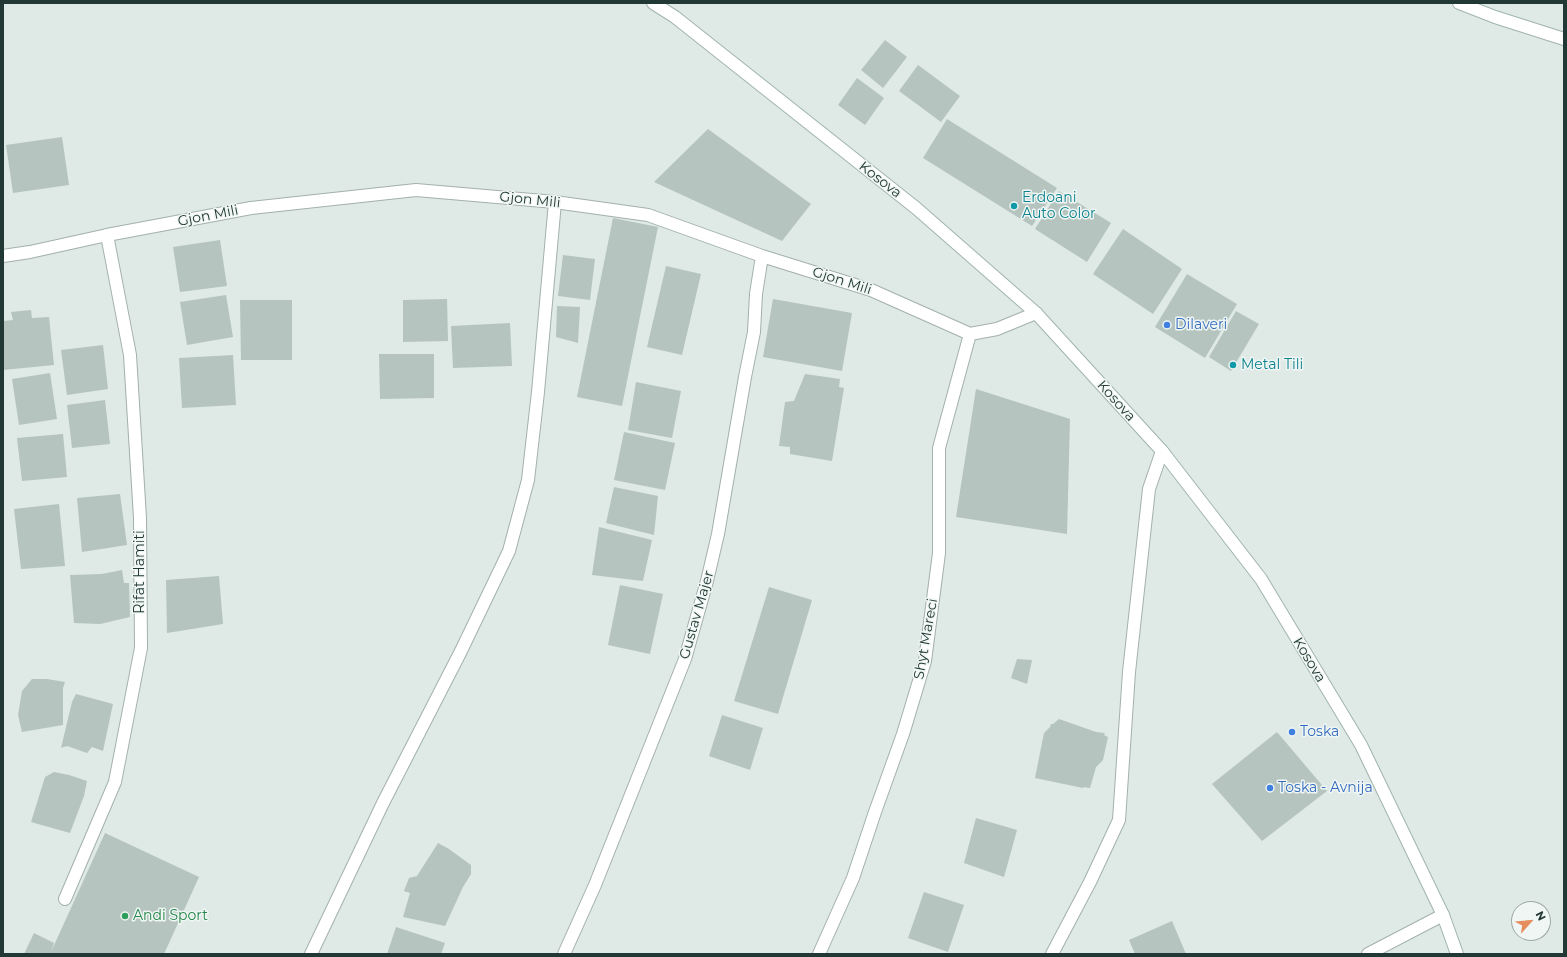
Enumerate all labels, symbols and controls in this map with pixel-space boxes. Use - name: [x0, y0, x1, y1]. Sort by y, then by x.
- street label: Kosova: [855, 158, 905, 202]
- street label: Gjon Mili: [499, 188, 561, 212]
- place label: Erdoani Auto Color: [1022, 190, 1096, 222]
- marker: Erdoani Auto Color: [1009, 201, 1019, 211]
- street label: Gjon Mili: [176, 202, 240, 230]
- street label: Gjon Mili: [810, 264, 874, 298]
- place label: Dilaveri: [1175, 317, 1227, 333]
- marker: Dilaveri: [1162, 320, 1172, 330]
- place label: Metal Tili: [1241, 357, 1303, 373]
- marker: Metal Tili: [1228, 360, 1238, 370]
- street label: Kosova: [1093, 377, 1139, 425]
- street label: Rifat Hamiti: [132, 530, 148, 614]
- street label: Gustav Majer: [676, 569, 718, 661]
- street label: Shyt Mareci: [911, 597, 941, 681]
- street label: Kosova: [1289, 635, 1329, 685]
- place label: Toska: [1300, 724, 1339, 740]
- marker: Toska: [1287, 727, 1297, 737]
- place label: Toska - Avnija: [1278, 780, 1373, 796]
- marker: Toska - Avnija: [1265, 783, 1275, 793]
- north arrow: [1511, 901, 1551, 941]
- place label: Andi Sport: [133, 908, 208, 924]
- text: N: [1533, 909, 1549, 923]
- marker: Andi Sport: [120, 911, 130, 921]

